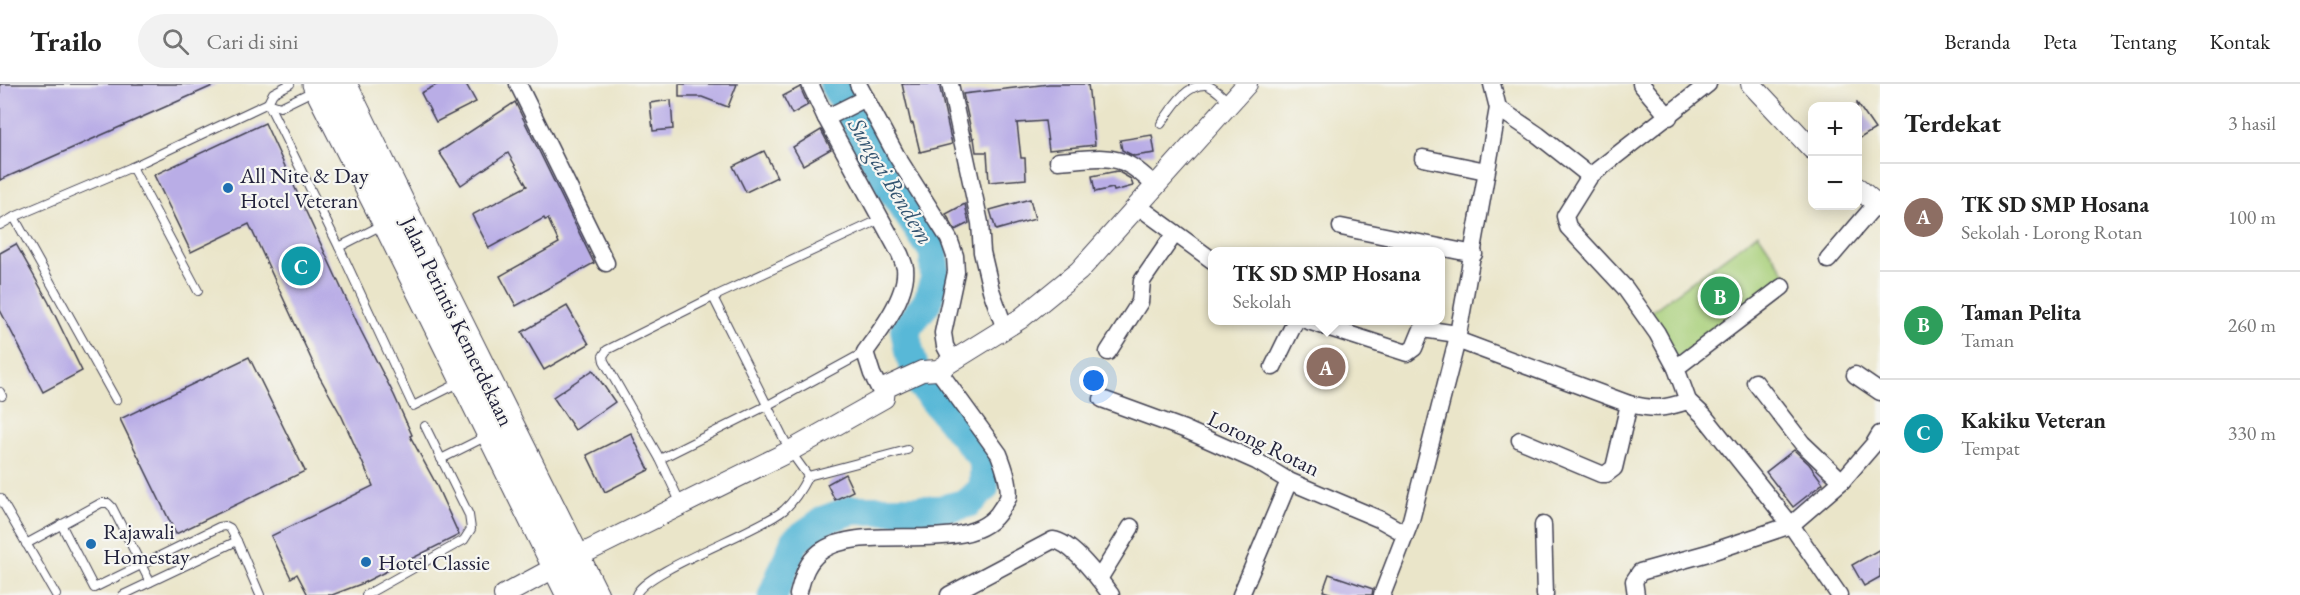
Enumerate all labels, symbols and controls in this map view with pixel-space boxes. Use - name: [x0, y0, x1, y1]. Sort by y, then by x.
- search box: [138, 14, 558, 68]
- text: Trailo: [30, 23, 102, 59]
- icon: search: [159, 25, 192, 58]
- text: Cari di sini: [207, 27, 299, 56]
- text: Beranda: [1944, 28, 2010, 55]
- text: Peta: [2043, 28, 2077, 55]
- text: Tentang: [2110, 28, 2176, 55]
- text: Kontak: [2209, 28, 2270, 55]
- map controls: [1808, 102, 1862, 210]
- button: +: [1808, 102, 1862, 156]
- text: Terdekat: [1904, 106, 2001, 140]
- text: 3 hasil: [2228, 110, 2276, 136]
- water label: Sungai Bendem: [841, 111, 941, 250]
- button: −: [1808, 156, 1862, 210]
- place label: All Nite & Day Hotel Veteran: [239, 161, 369, 215]
- marker: All Nite & Day Hotel Veteran: [221, 181, 235, 195]
- text: TK SD SMP Hosana: [1961, 190, 2149, 219]
- text: A: [1916, 204, 1931, 230]
- text: 100 m: [2228, 204, 2276, 230]
- street label: Jalan Perintis Kemerdekaan: [393, 210, 521, 431]
- text: Sekolah · Lorong Rotan: [1961, 219, 2143, 245]
- pin: C: [282, 244, 320, 288]
- popup: [1208, 247, 1445, 325]
- text: TK SD SMP Hosana: [1232, 259, 1421, 288]
- pin: B: [1700, 274, 1740, 318]
- text: Sekolah: [1232, 288, 1292, 314]
- text: Taman Pelita: [1961, 298, 2081, 327]
- text: B: [1917, 312, 1930, 338]
- text: 260 m: [2228, 312, 2276, 338]
- text: Taman: [1961, 327, 2014, 353]
- pin: A: [1306, 344, 1346, 390]
- your location: [1079, 366, 1108, 395]
- street label: Lorong Rotan: [1203, 404, 1325, 483]
- text: Kakiku Veteran: [1961, 406, 2106, 435]
- text: C: [1916, 420, 1931, 446]
- text: 330 m: [2228, 420, 2276, 446]
- text: Tempat: [1961, 435, 2020, 461]
- place label: Rajawali Homestay: [103, 517, 190, 571]
- marker: Rajawali Homestay: [84, 537, 98, 551]
- place label: Hotel Classie: [378, 548, 490, 577]
- marker: Hotel Classie: [359, 555, 373, 569]

